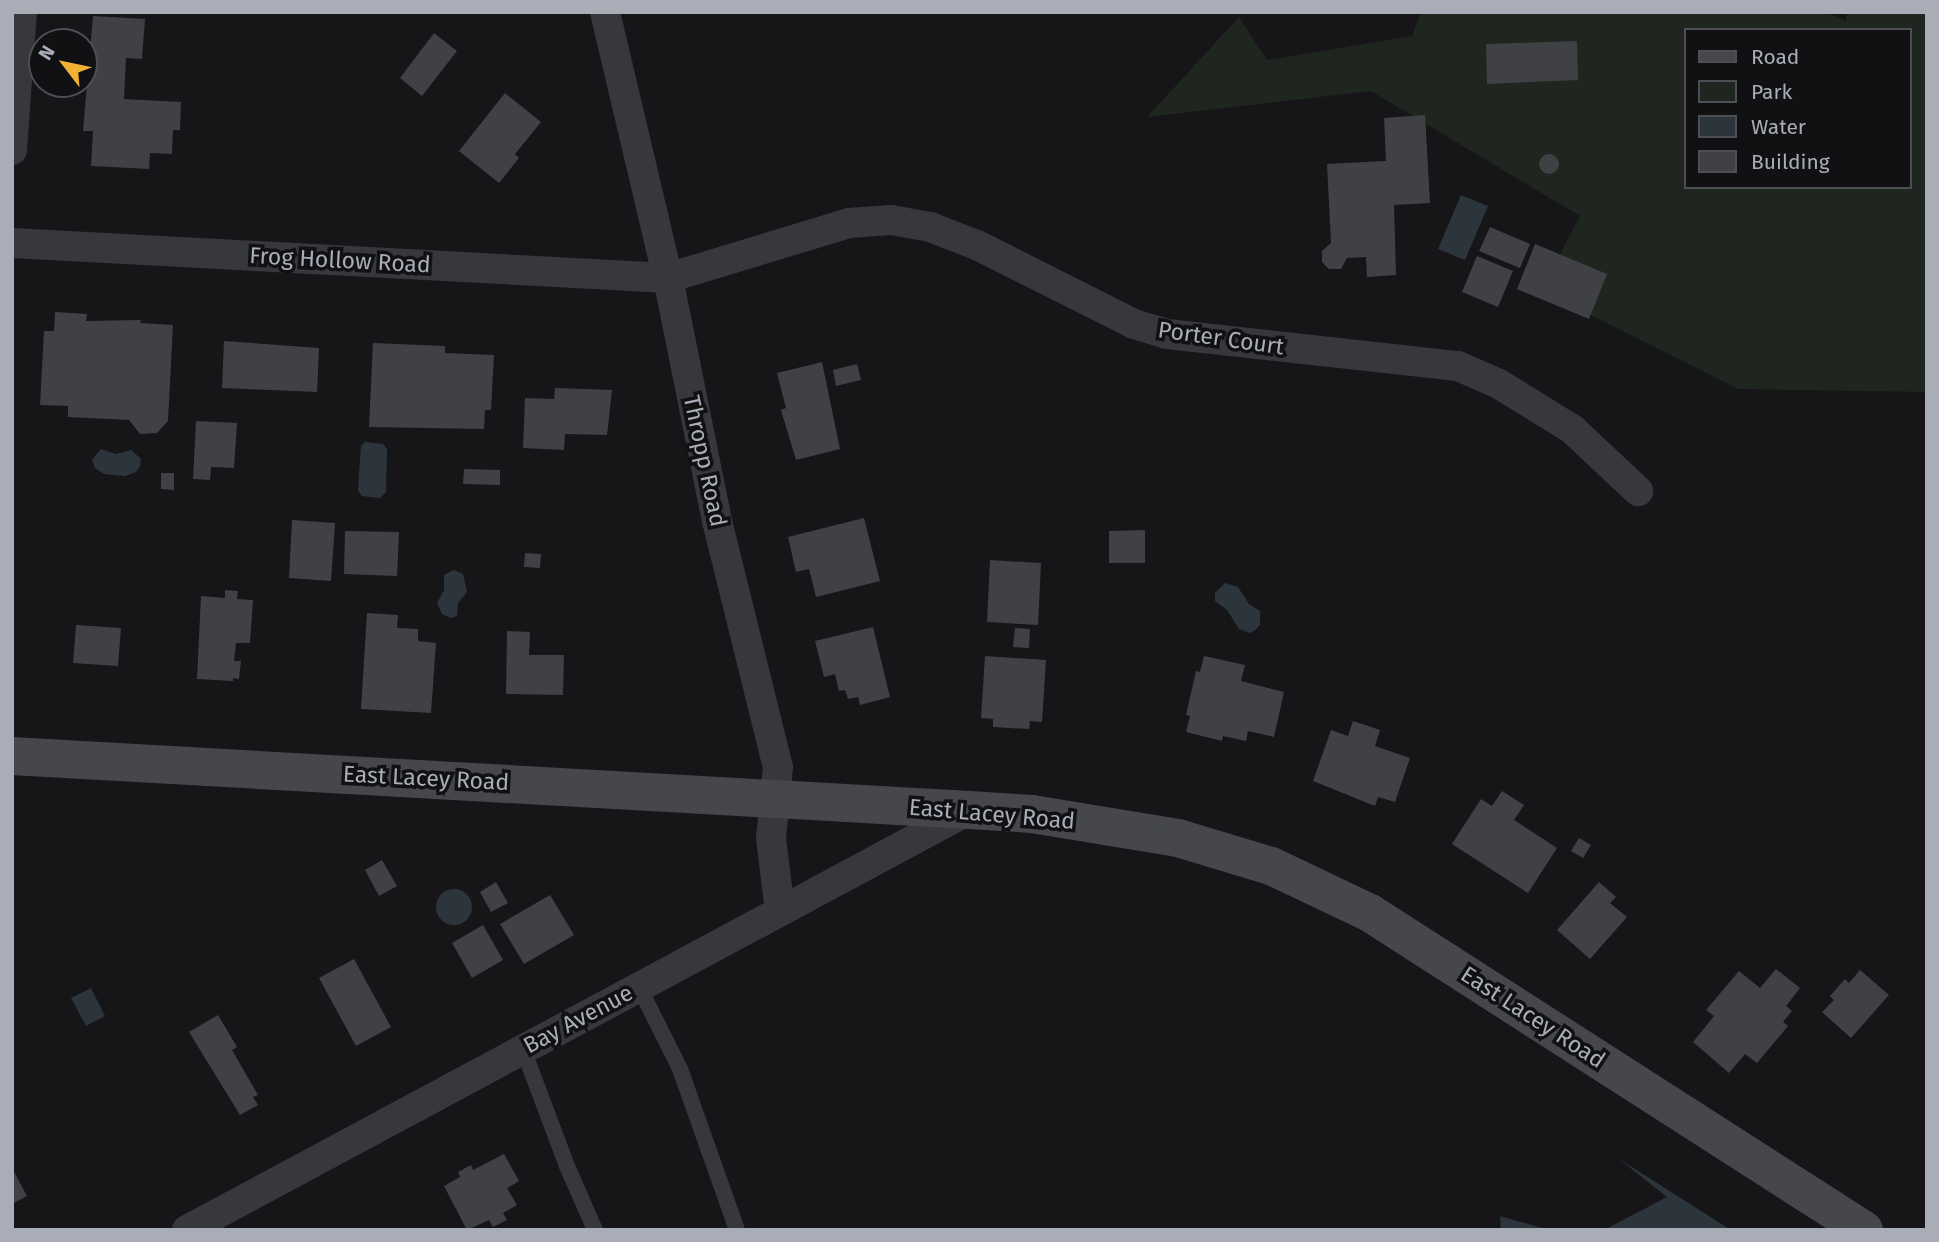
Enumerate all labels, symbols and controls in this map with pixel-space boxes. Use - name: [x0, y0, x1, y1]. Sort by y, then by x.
- north arrow: [28, 28, 98, 98]
- legend: [1684, 28, 1911, 189]
- text: N: [33, 41, 60, 64]
- text: Road: [1751, 44, 1799, 70]
- text: Park: [1751, 79, 1792, 105]
- text: Water: [1751, 114, 1806, 140]
- text: Building: [1751, 149, 1830, 175]
- street label: Frog Hollow Road: [249, 241, 431, 279]
- street label: Porter Court: [1156, 316, 1286, 360]
- street label: Thropp Road: [678, 393, 732, 529]
- street label: East Lacey Road: [342, 760, 510, 796]
- street label: East Lacey Road: [908, 793, 1076, 835]
- street label: East Lacey Road: [1456, 960, 1610, 1074]
- street label: Bay Avenue: [519, 979, 637, 1059]

